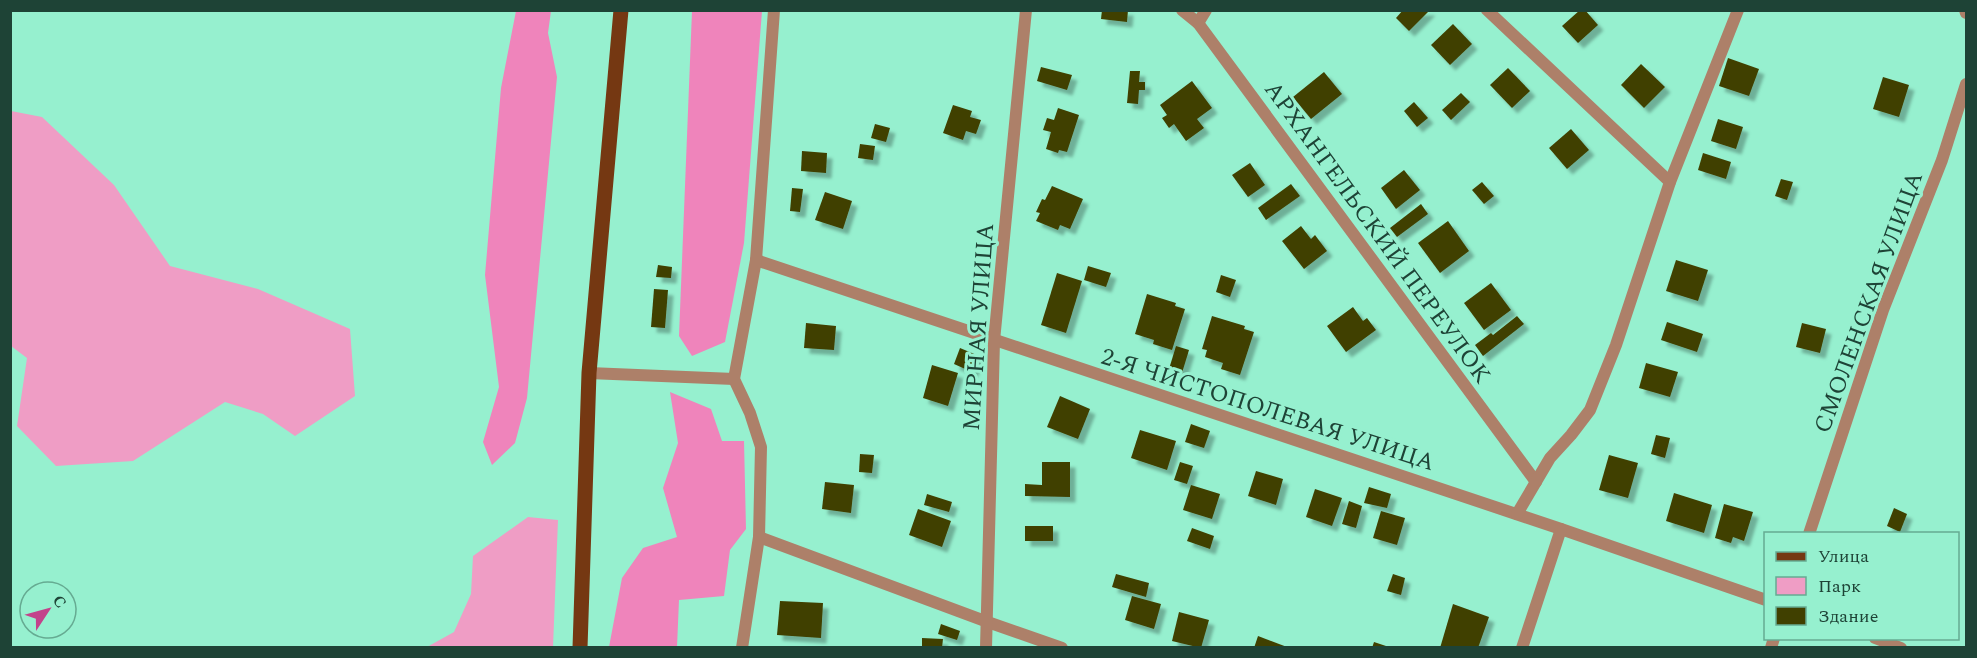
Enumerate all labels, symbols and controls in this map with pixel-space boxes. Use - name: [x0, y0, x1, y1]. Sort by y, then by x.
- street label: АРХАНГЕЛЬСКИЙ ПЕРЕУЛОК: [1255, 74, 1499, 391]
- street label: СМОЛЕНСКАЯ УЛИЦА: [1805, 166, 1933, 438]
- street label: МИРНАЯ УЛИЦА: [954, 222, 1004, 432]
- street label: 2-Я ЧИСТОПОЛЕВАЯ УЛИЦА: [1096, 339, 1439, 481]
- legend: [1764, 532, 1959, 640]
- text: Улица: [1818, 543, 1869, 570]
- text: Парк: [1818, 573, 1861, 600]
- north arrow: [18, 580, 78, 640]
- text: С: [46, 590, 72, 613]
- text: Здание: [1818, 603, 1878, 630]

